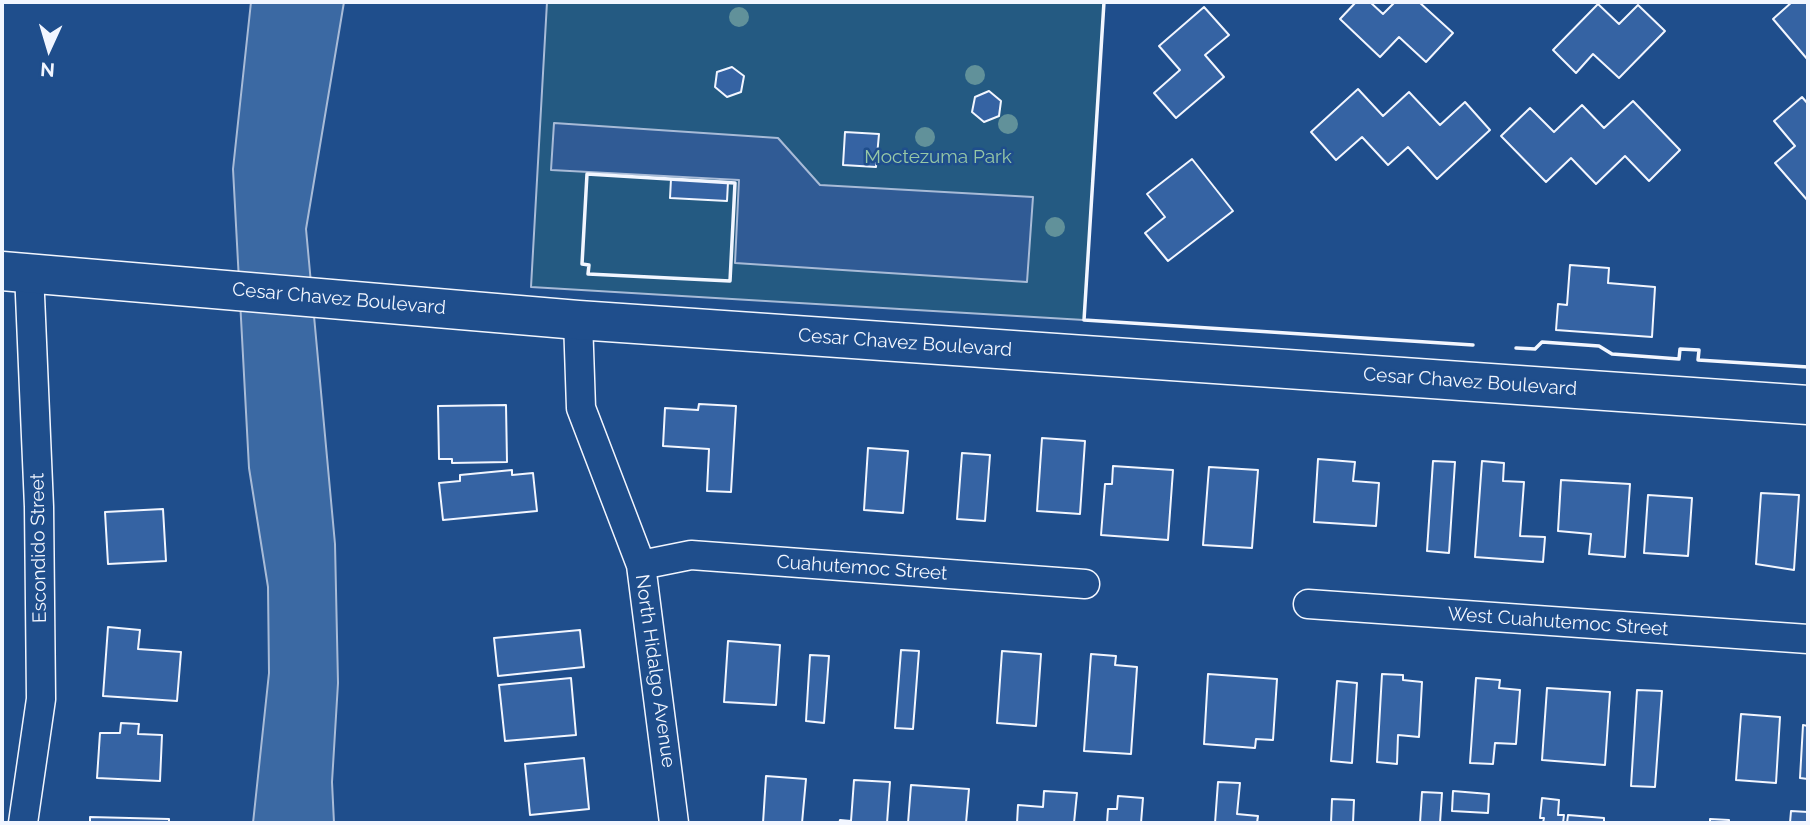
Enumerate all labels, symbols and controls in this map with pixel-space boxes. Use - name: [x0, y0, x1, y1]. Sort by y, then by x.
- north arrow: [14, 14, 84, 84]
- text: N: [40, 58, 56, 81]
- park label: Moctezuma Park: [864, 146, 1012, 168]
- street label: Cesar Chavez Boulevard: [231, 278, 447, 320]
- street label: Cesar Chavez Boulevard: [797, 324, 1013, 362]
- street label: Cesar Chavez Boulevard: [1362, 363, 1578, 401]
- street label: Escondido Street: [26, 473, 52, 623]
- street label: Cuahutemoc Street: [776, 551, 948, 585]
- street label: North Hidalgo Avenue: [630, 573, 680, 769]
- street label: West Cuahutemoc Street: [1447, 603, 1669, 641]

